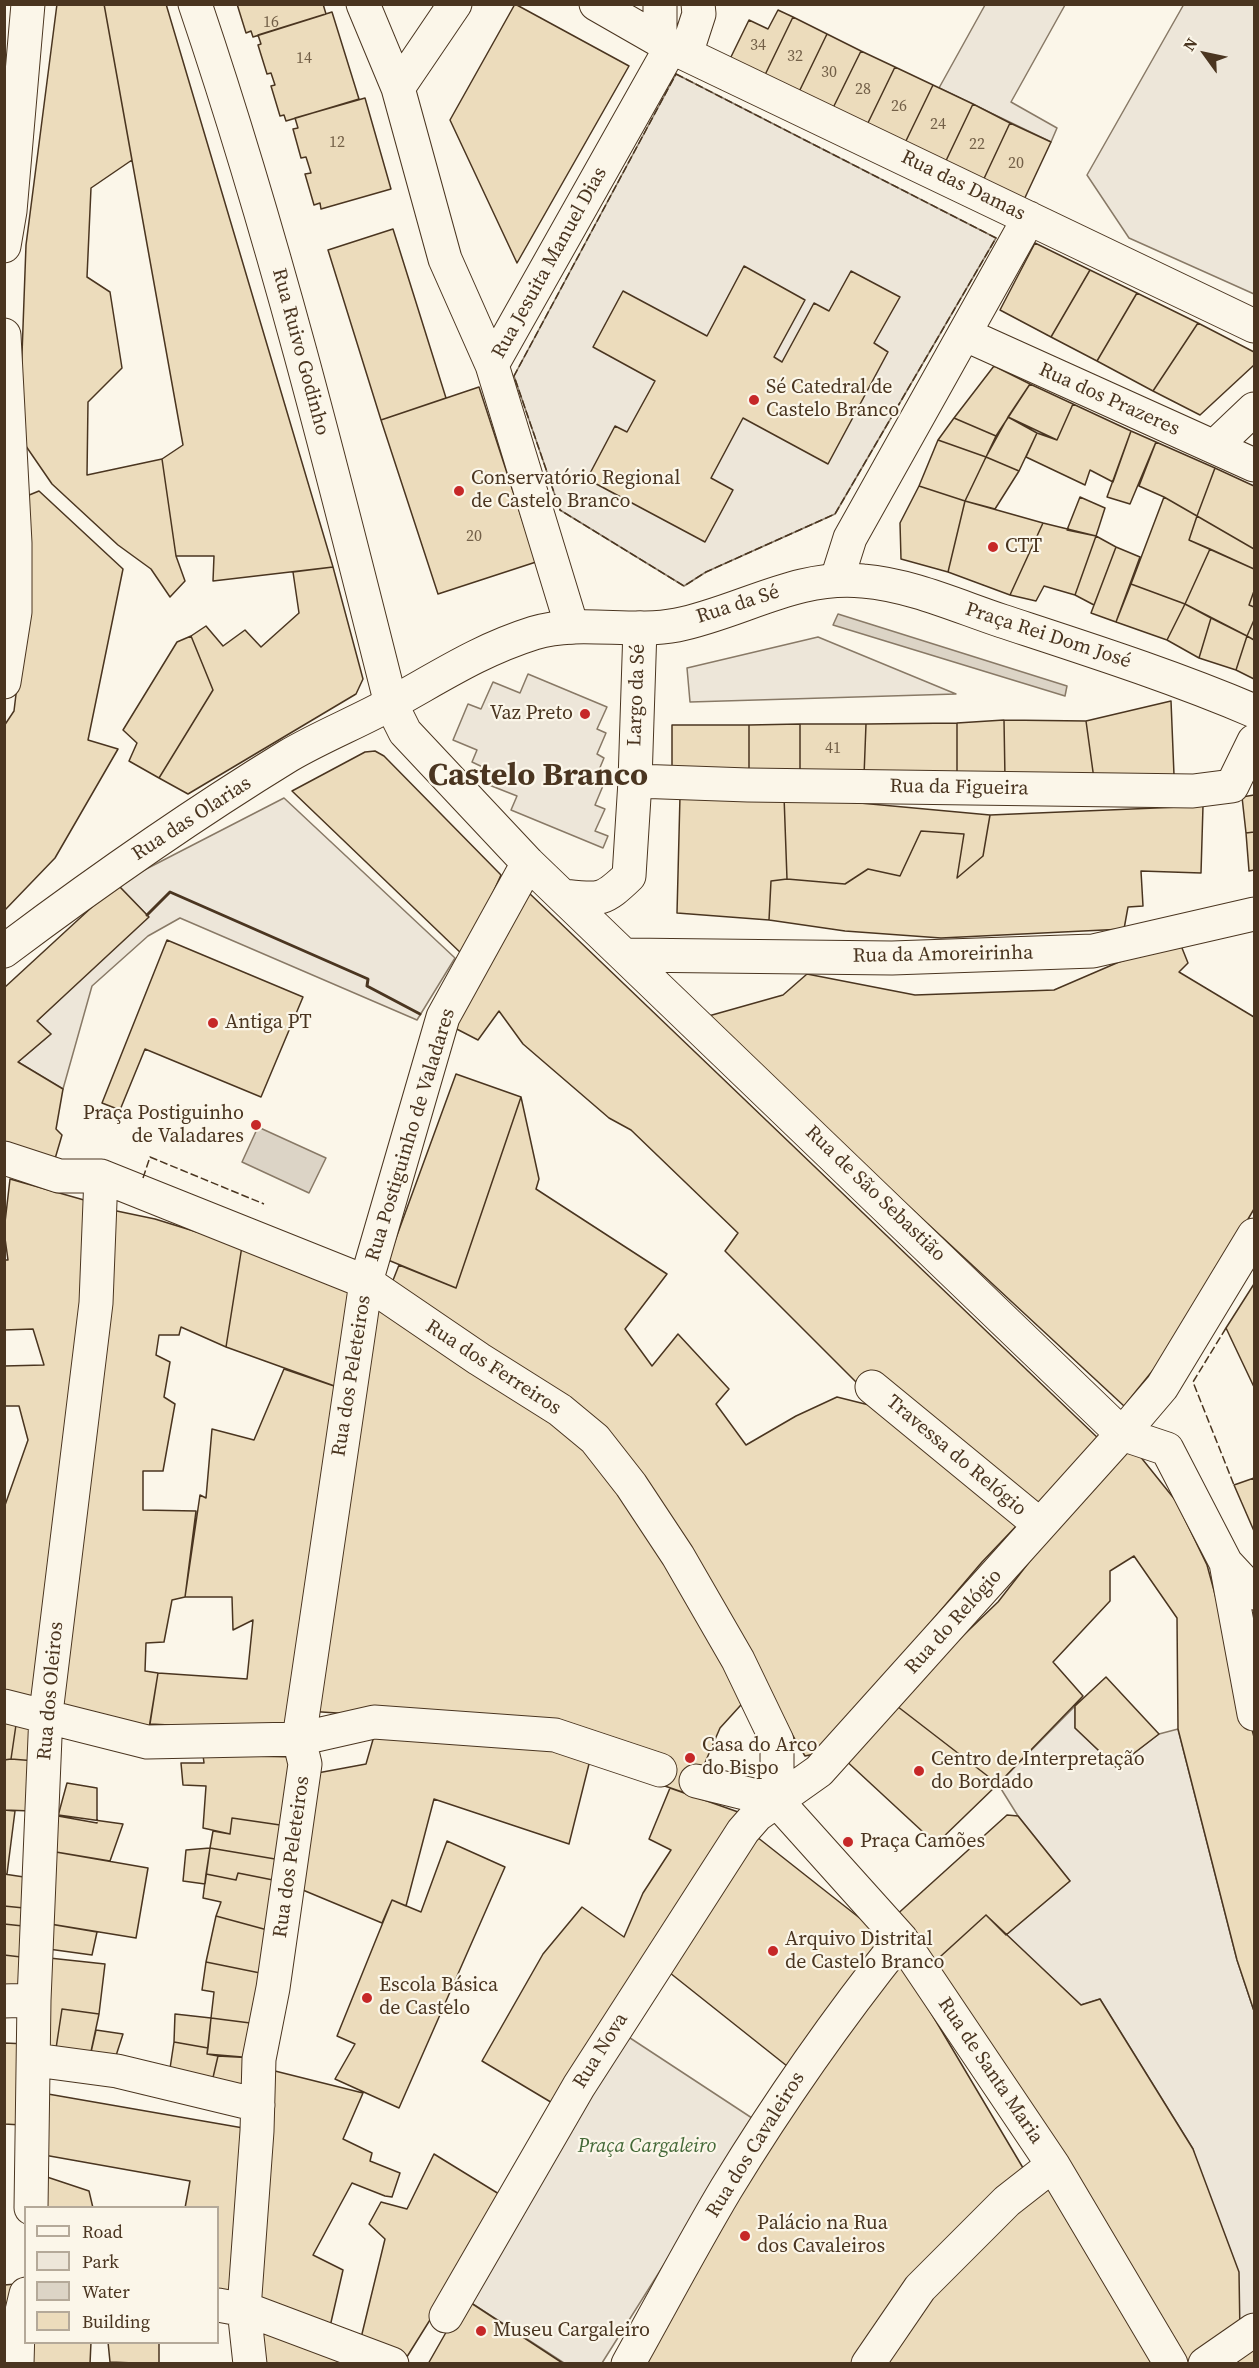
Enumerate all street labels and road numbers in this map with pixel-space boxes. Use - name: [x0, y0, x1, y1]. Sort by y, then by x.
- street label: Rua das Damas: [897, 146, 1029, 226]
- street label: Rua Jesuita Manuel Dias: [487, 163, 613, 363]
- street label: Rua Ruivo Godinho: [266, 266, 334, 438]
- street label: Rua dos Prazeres: [1035, 358, 1183, 442]
- street label: Rua da Sé: [694, 580, 782, 630]
- street label: Praça Rei Dom José: [962, 598, 1134, 674]
- street label: Largo da Sé: [623, 643, 651, 747]
- street label: Rua das Olarias: [128, 772, 256, 866]
- street label: Rua da Figueira: [889, 775, 1029, 801]
- street label: Rua da Amoreirinha: [852, 941, 1034, 969]
- street label: Rua Postiguinho de Valadares: [361, 1006, 461, 1264]
- street label: Rua de São Sebastião: [800, 1121, 950, 1267]
- street label: Rua dos Peleteiros: [327, 1294, 377, 1458]
- street label: Rua dos Ferreiros: [421, 1315, 565, 1421]
- street label: Travessa do Relógio: [881, 1390, 1031, 1522]
- street label: Rua do Relógio: [900, 1564, 1008, 1680]
- street label: Rua dos Oleiros: [33, 1621, 69, 1761]
- street label: Rua dos Peleteiros: [269, 1775, 315, 1939]
- street label: Rua de Santa Maria: [932, 1993, 1048, 2149]
- street label: Rua Nova: [568, 2009, 634, 2093]
- street label: Rua dos Cavaleiros: [701, 2068, 811, 2222]

